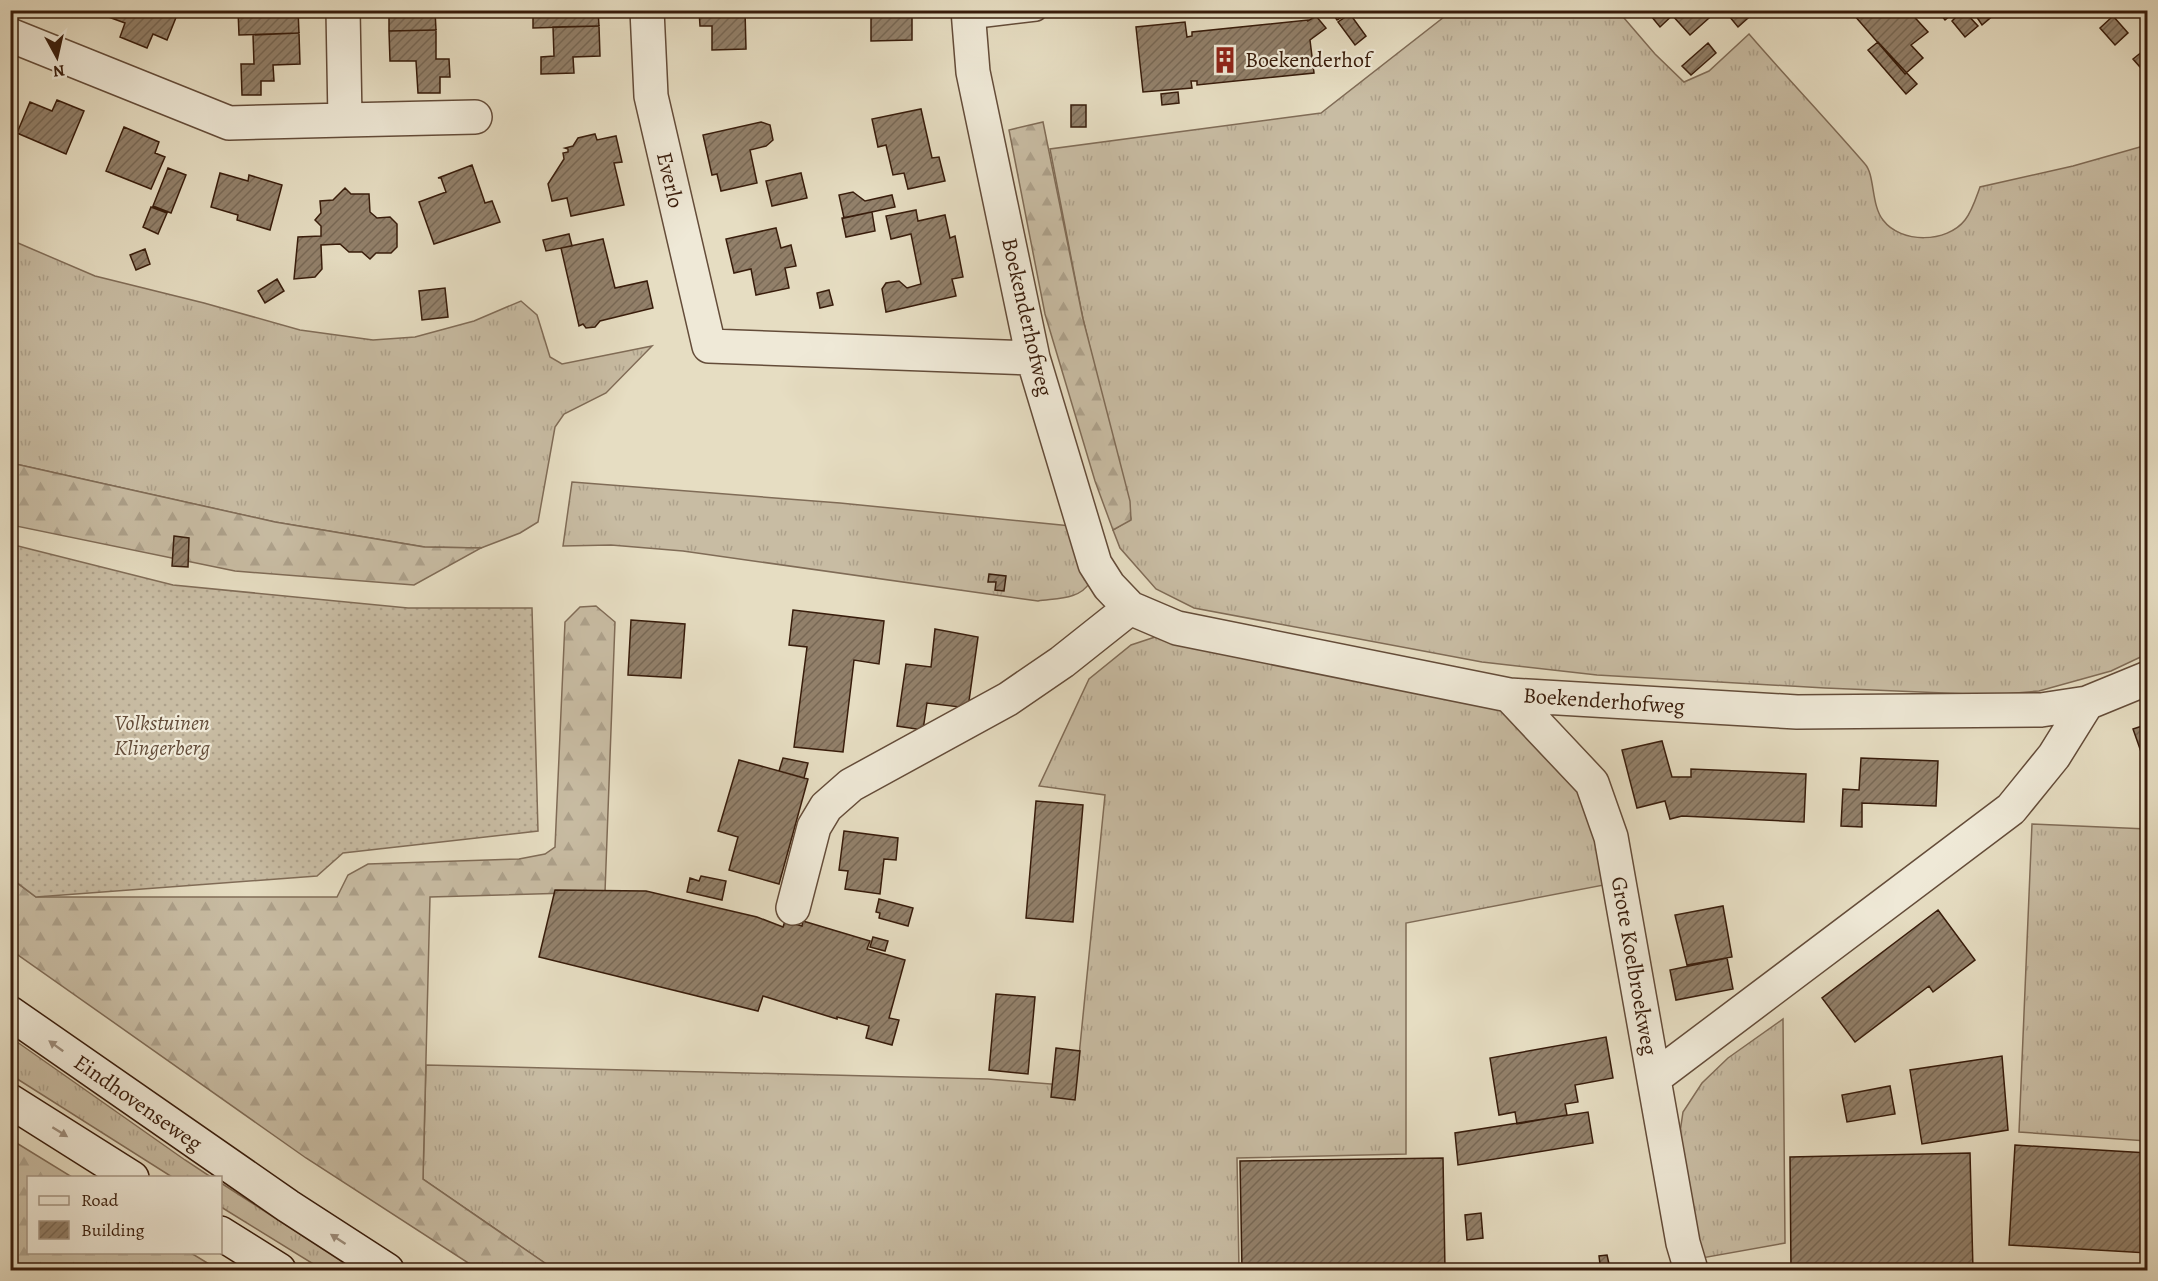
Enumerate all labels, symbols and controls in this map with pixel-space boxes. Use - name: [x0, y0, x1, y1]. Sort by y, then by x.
- north arrow: [27, 27, 87, 87]
- building icon: Boekenderhof: [1210, 45, 1240, 75]
- place label: Boekenderhof: [1245, 45, 1374, 75]
- text: N: [51, 59, 66, 83]
- street label: Everlo: [649, 149, 691, 211]
- street label: Boekenderhofweg: [994, 235, 1060, 399]
- street label: Boekenderhofweg: [1522, 680, 1686, 722]
- park label: Volkstuinen Klingerberg: [114, 708, 210, 763]
- street label: Grote Koelbroekweg: [1603, 874, 1665, 1058]
- one-way arrow: [48, 1040, 63, 1052]
- street label: Eindhovenseweg: [68, 1048, 208, 1158]
- one-way arrow: [52, 1127, 68, 1138]
- legend: [27, 1176, 222, 1254]
- text: Road: [81, 1188, 119, 1212]
- text: Building: [81, 1218, 145, 1242]
- one-way arrow: [330, 1233, 346, 1244]

